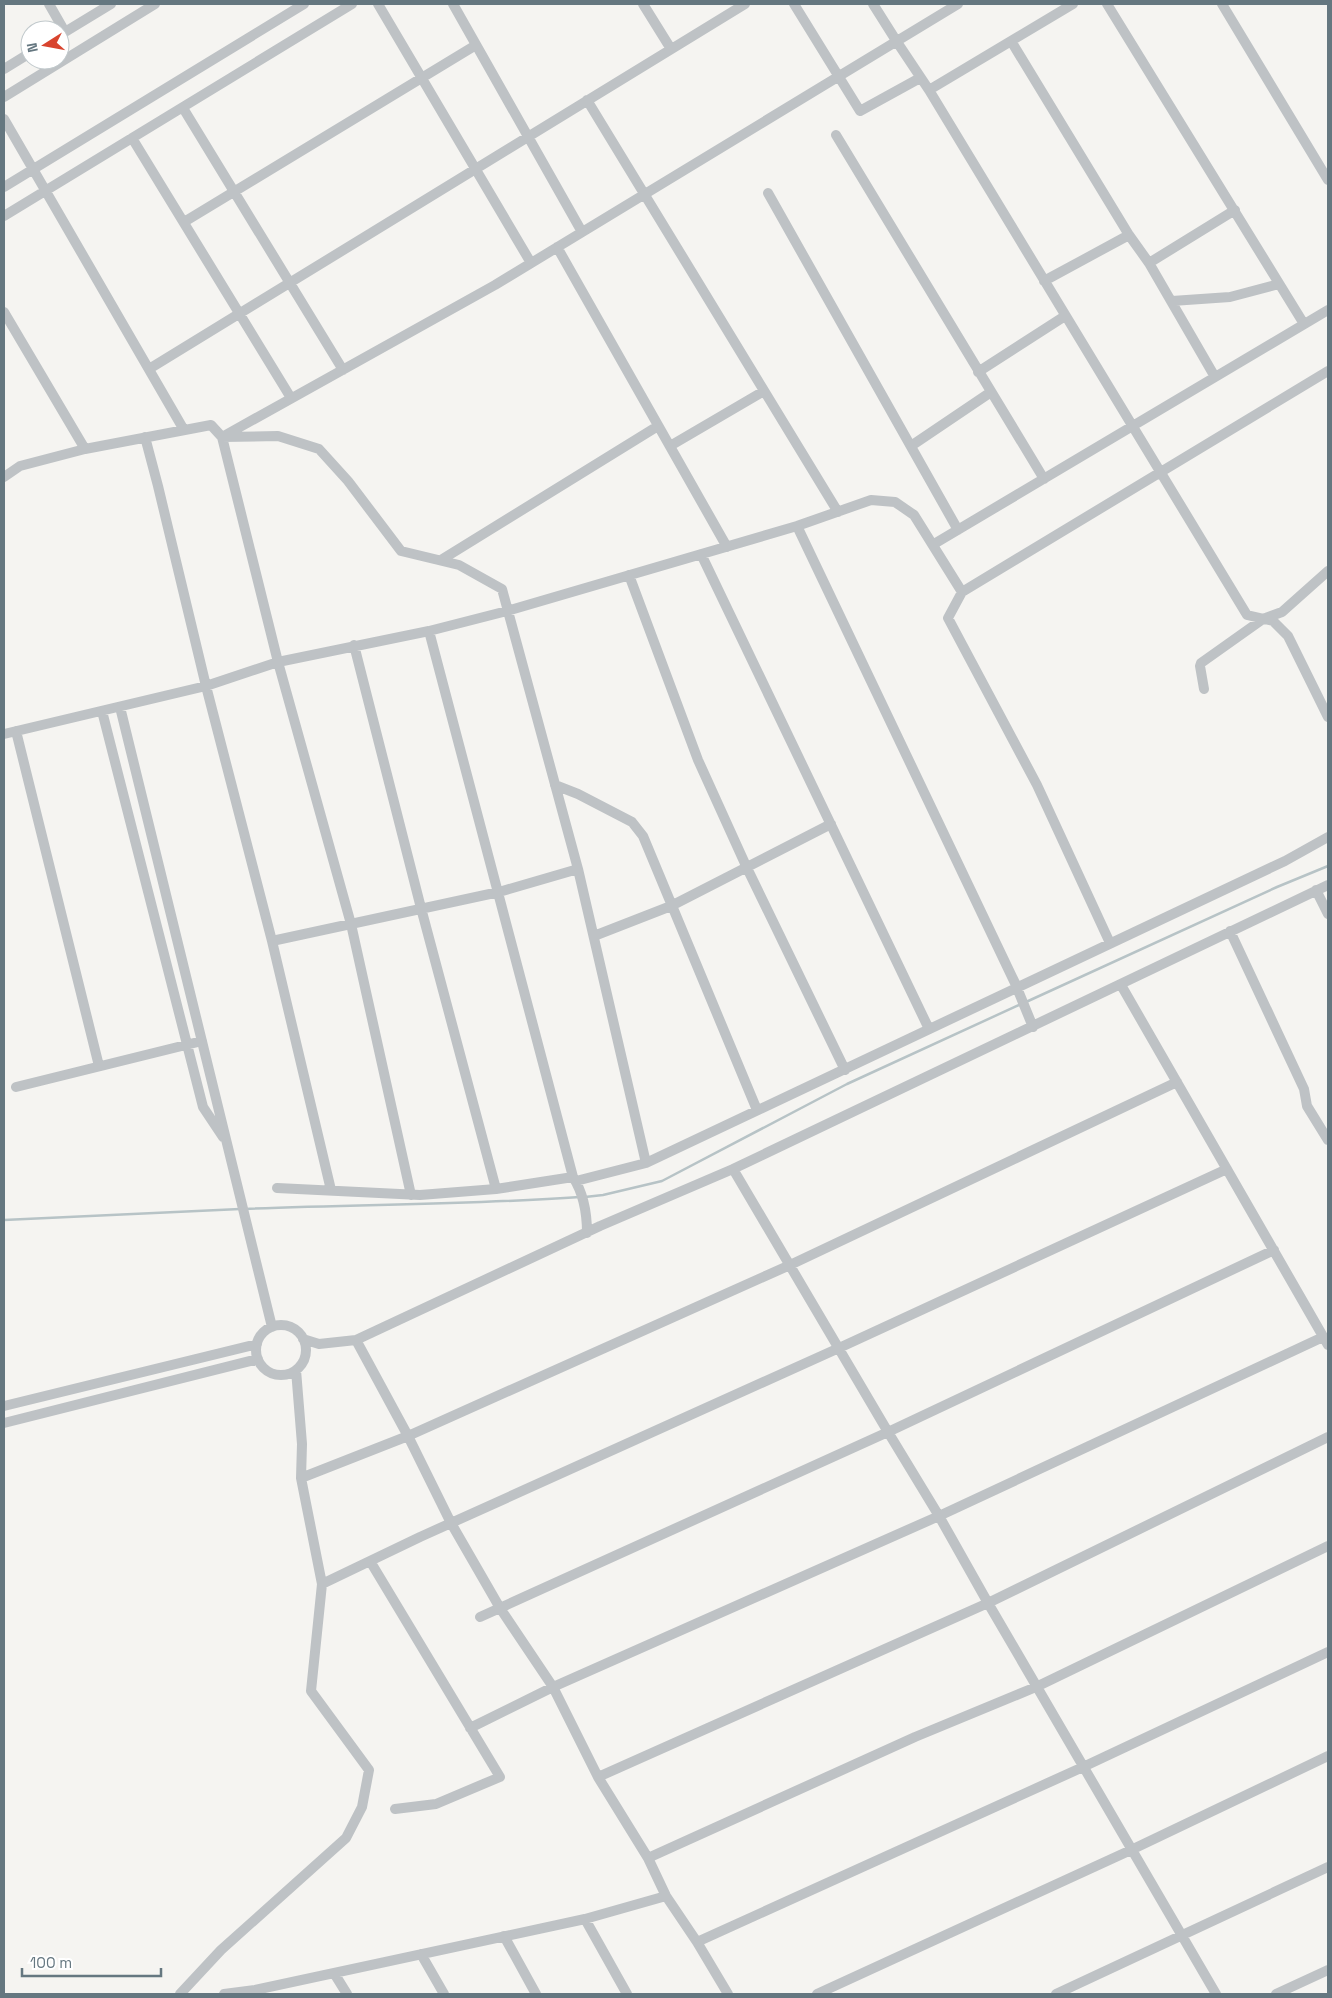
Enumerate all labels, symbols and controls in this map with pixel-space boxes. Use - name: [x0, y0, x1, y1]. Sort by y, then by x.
- north arrow: [20, 20, 70, 70]
- text: N: [23, 41, 42, 54]
- scale bar: [22, 1946, 161, 1978]
- text: 100 m: [30, 1953, 72, 1972]

